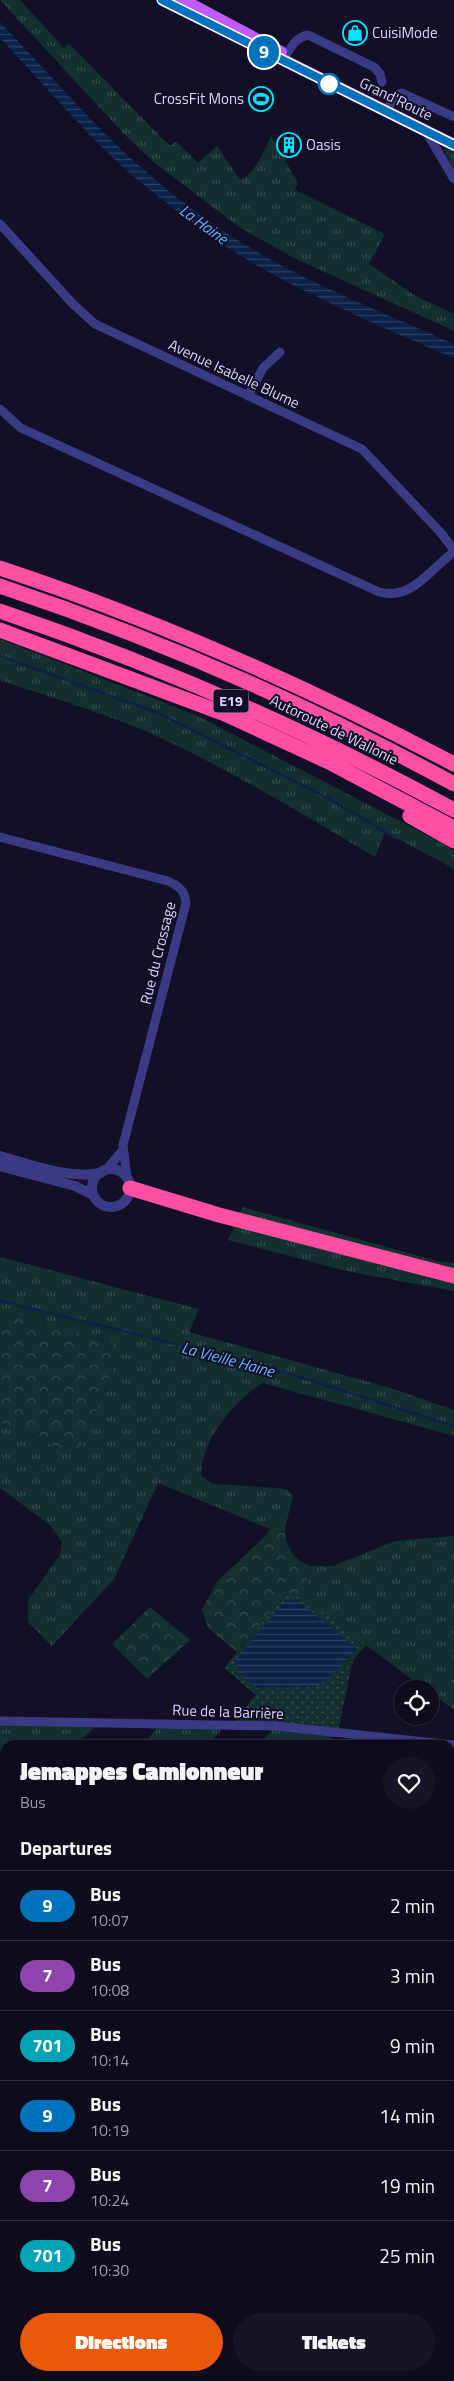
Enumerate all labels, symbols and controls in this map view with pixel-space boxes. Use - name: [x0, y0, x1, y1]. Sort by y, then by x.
- shop icon: CuisiMode: [342, 20, 368, 46]
- place label: CuisiMode: [372, 21, 437, 44]
- line badge: 9: [248, 36, 280, 68]
- text: 9: [259, 38, 269, 65]
- street label: Grand'Route: [356, 71, 437, 126]
- unlabelled marker: [318, 73, 340, 95]
- sports icon: CrossFit Mons: [248, 86, 274, 112]
- place label: CrossFit Mons: [154, 87, 244, 110]
- building icon: Oasis: [276, 132, 302, 158]
- place label: Oasis: [306, 133, 341, 156]
- water label: La Haine: [175, 198, 235, 251]
- street label: Avenue Isabelle Blume: [165, 333, 304, 414]
- street label: Autoroute de Wallonie: [266, 688, 402, 771]
- road number: E19: [214, 689, 248, 712]
- street label: Rue du Crossage: [134, 899, 181, 1007]
- water label: La Vieille Haine: [179, 1335, 279, 1383]
- map controls: [394, 1680, 439, 1725]
- button: locate: [394, 1680, 439, 1725]
- street label: Rue de la Barrière: [172, 1698, 284, 1725]
- text: Jemappes Camionneur: [20, 1753, 263, 1789]
- button: heart: [383, 1757, 435, 1809]
- text: Bus: [20, 1790, 46, 1814]
- text: Departures: [20, 1833, 112, 1862]
- text: Bus: [90, 1879, 121, 1908]
- text: 2 min: [390, 1891, 435, 1920]
- text: 9: [42, 1892, 53, 1919]
- text: 10:07: [90, 1908, 129, 1932]
- text: Bus: [90, 1949, 121, 1978]
- text: 3 min: [390, 1961, 435, 1990]
- text: 7: [42, 1962, 53, 1989]
- text: 10:08: [90, 1978, 129, 2002]
- text: Bus: [90, 2019, 121, 2048]
- text: 9 min: [390, 2031, 435, 2060]
- text: 701: [32, 2032, 63, 2059]
- text: 10:14: [90, 2048, 129, 2072]
- text: Bus: [90, 2089, 121, 2118]
- text: 14 min: [379, 2101, 435, 2130]
- text: 9: [42, 2102, 53, 2129]
- text: 10:19: [90, 2118, 129, 2142]
- text: Bus: [90, 2159, 121, 2188]
- text: 19 min: [379, 2171, 435, 2200]
- text: 7: [42, 2172, 53, 2199]
- text: 10:24: [90, 2188, 129, 2212]
- text: Bus: [90, 2229, 121, 2258]
- text: 25 min: [379, 2241, 435, 2270]
- text: 701: [32, 2242, 63, 2269]
- text: 10:30: [90, 2258, 129, 2282]
- button: Directions: [20, 2313, 223, 2371]
- button: Tickets: [233, 2313, 435, 2371]

